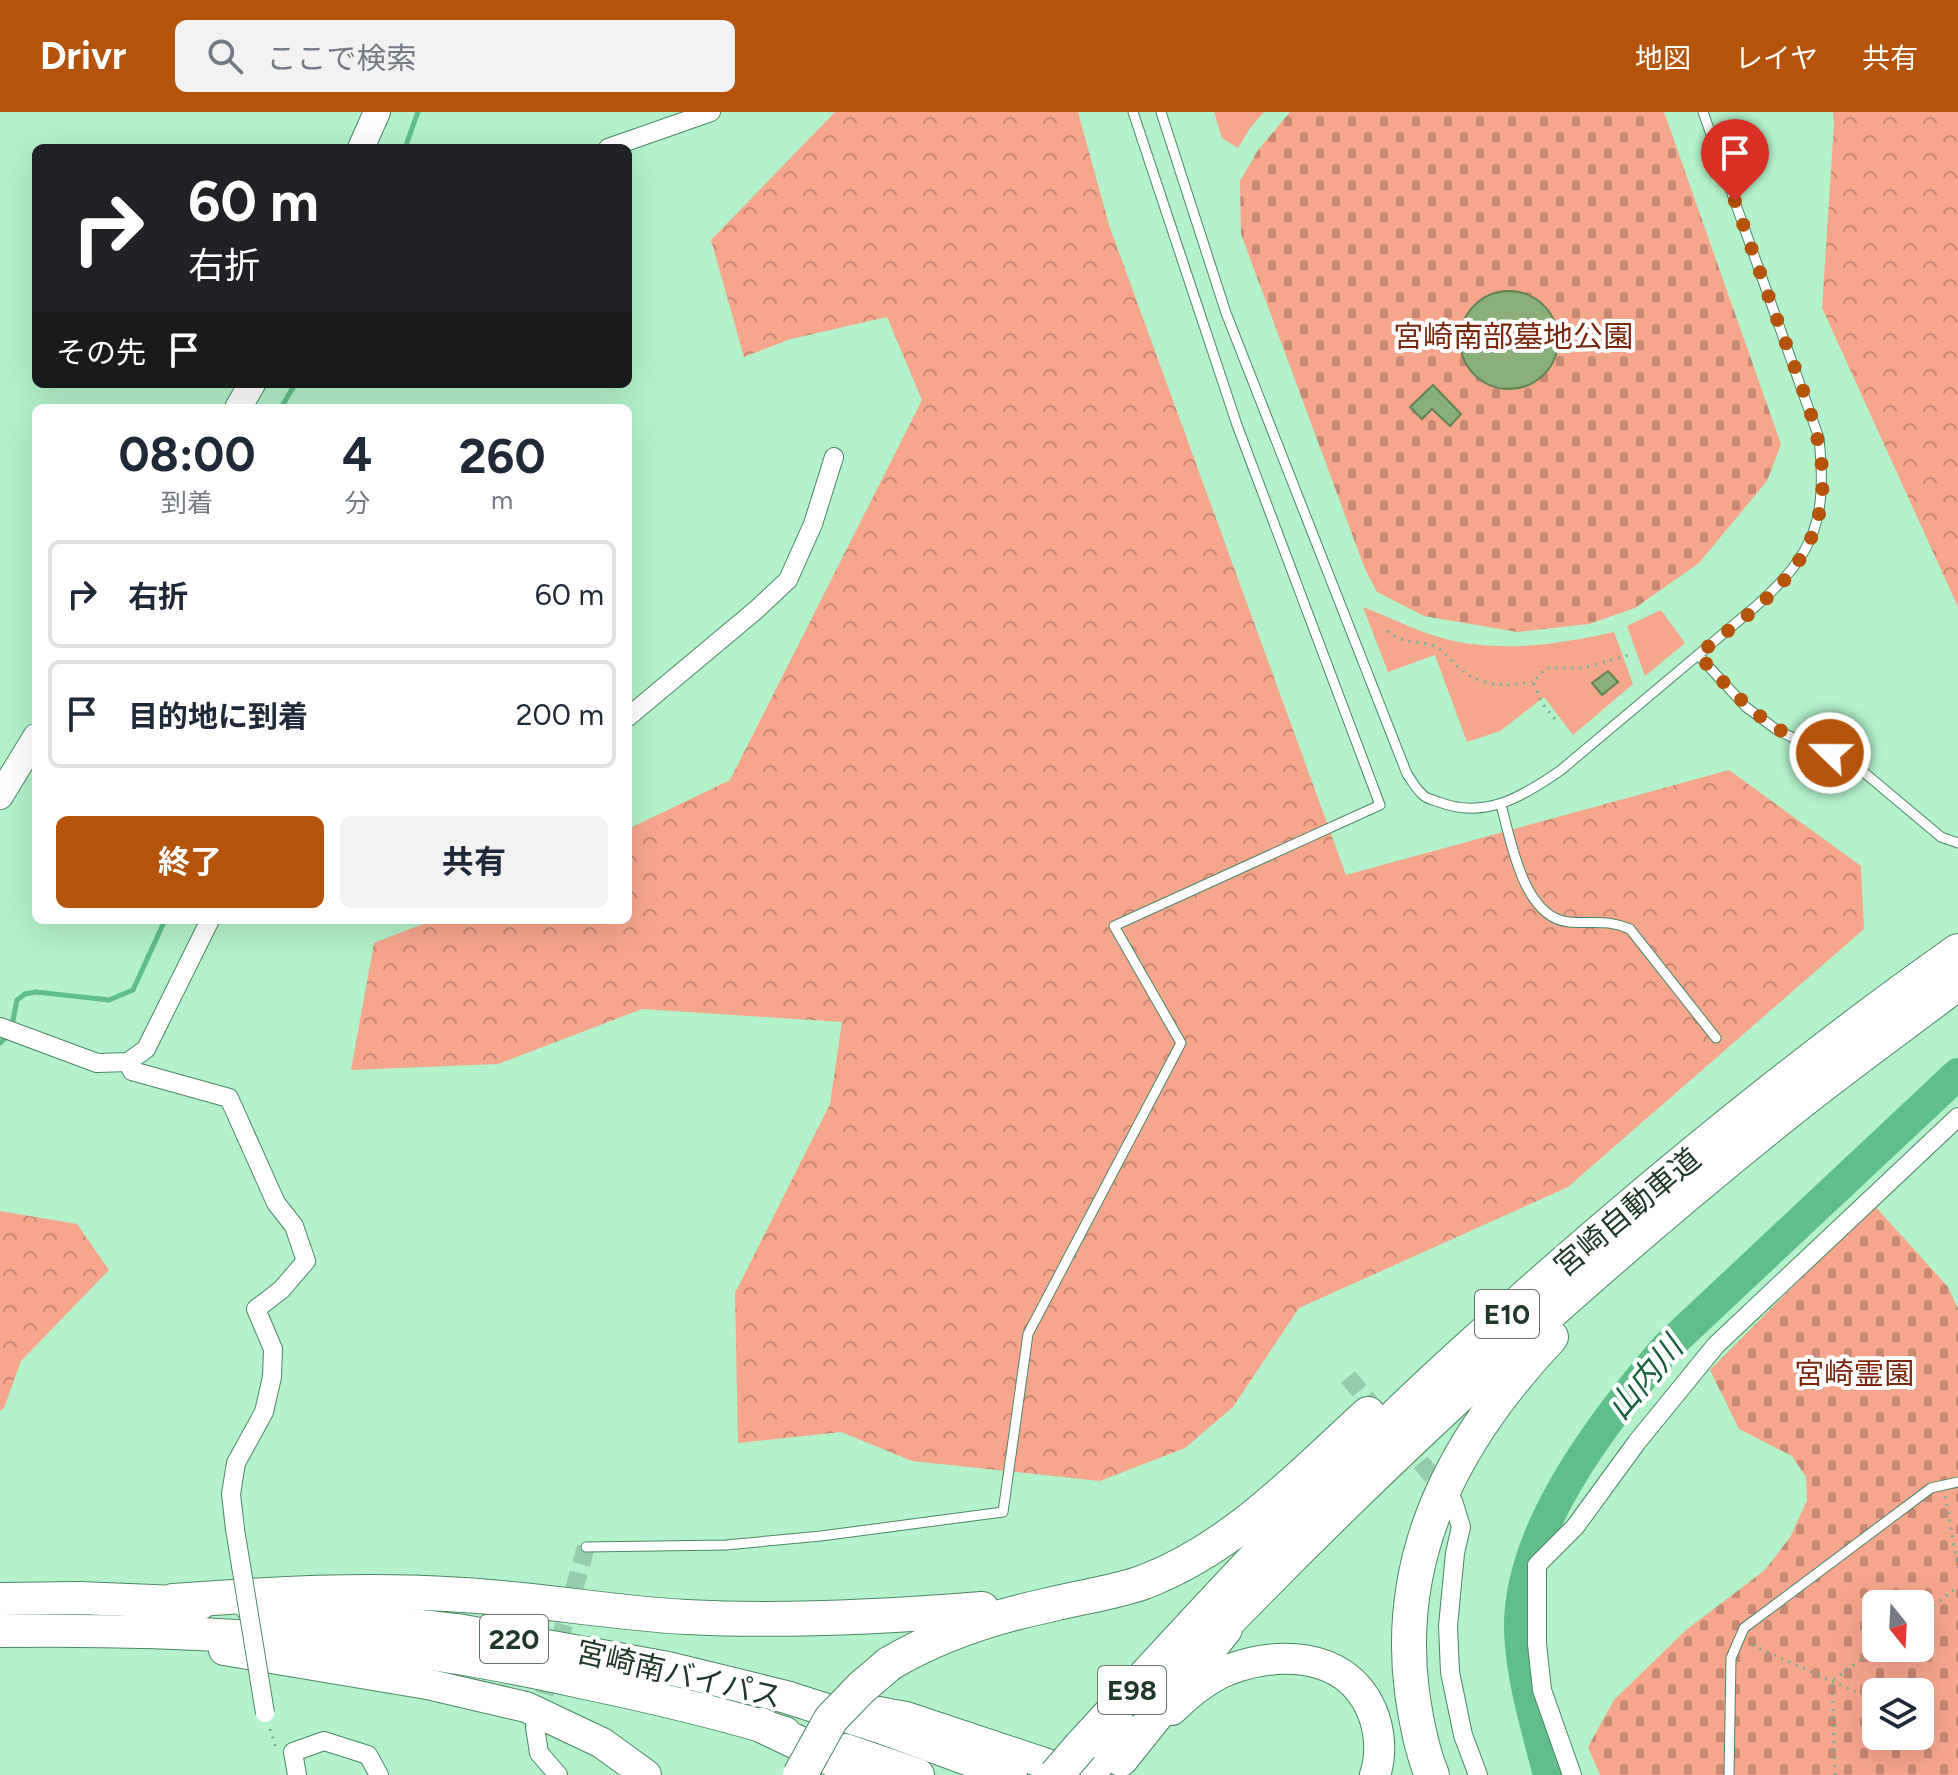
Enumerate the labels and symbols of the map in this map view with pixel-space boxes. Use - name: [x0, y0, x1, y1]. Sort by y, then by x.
- pin: [1701, 119, 1769, 201]
- park label: 宮崎南部墓地公園: [1393, 318, 1633, 355]
- position arrow: [1788, 711, 1872, 795]
- street label: 宮崎自動車道: [1546, 1140, 1708, 1284]
- road number: E10: [1475, 1290, 1539, 1338]
- water label: 山内川: [1600, 1327, 1692, 1427]
- park label: 宮崎霊園: [1794, 1355, 1914, 1392]
- north arrow: [1862, 1590, 1934, 1662]
- road number: 220: [480, 1615, 548, 1663]
- street label: 宮崎南バイパス: [573, 1632, 785, 1716]
- road number: E98: [1098, 1666, 1166, 1714]

